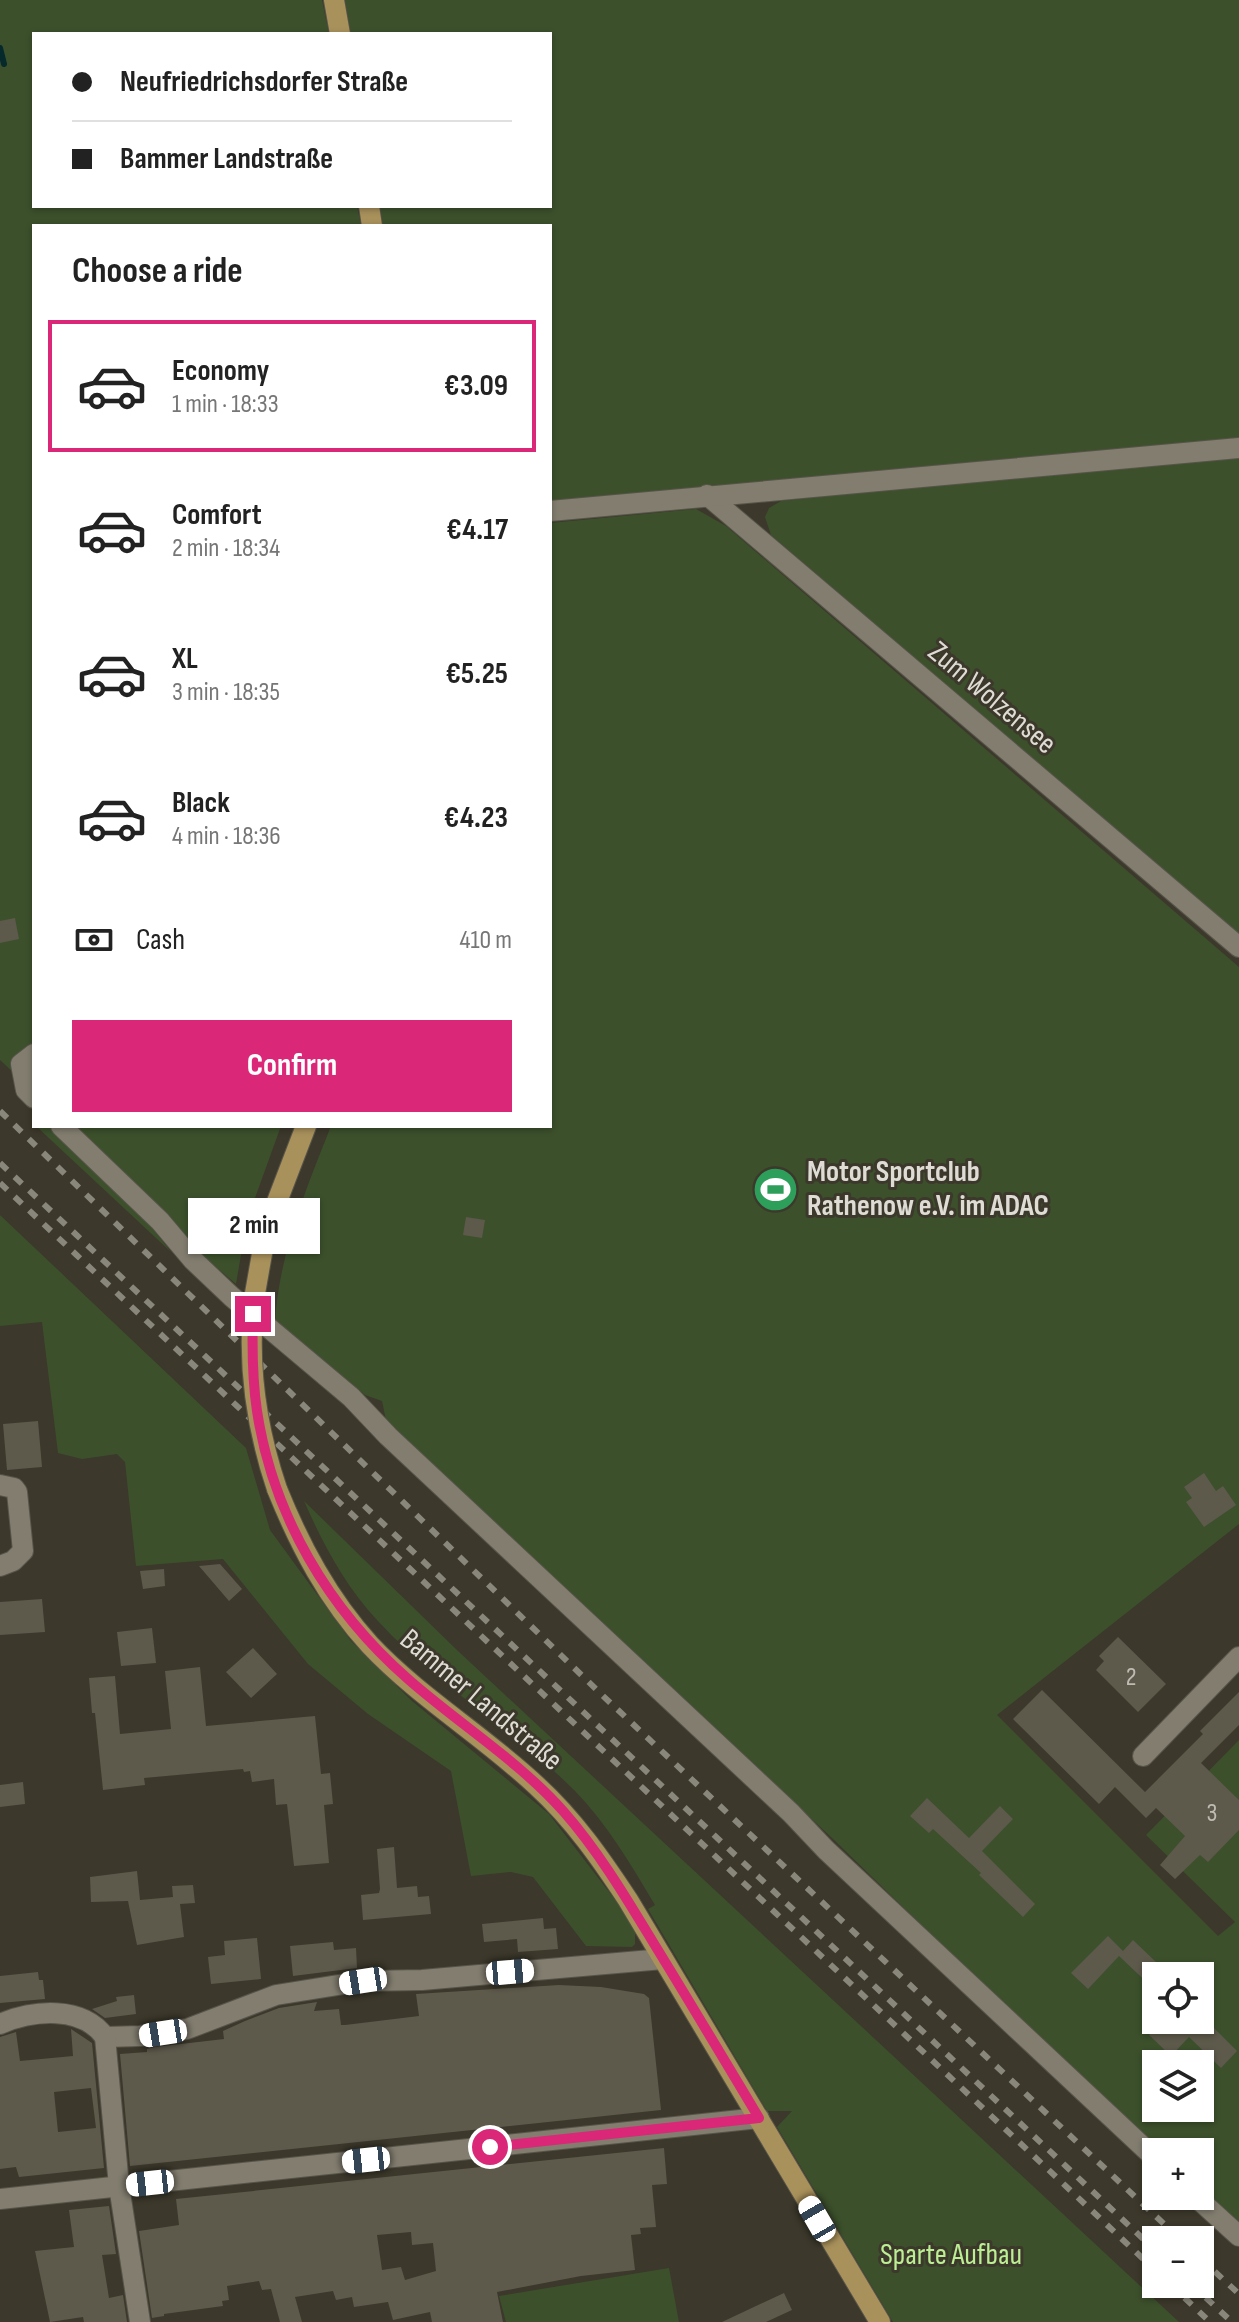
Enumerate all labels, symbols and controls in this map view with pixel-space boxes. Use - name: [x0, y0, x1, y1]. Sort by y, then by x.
- text: Neufriedrichsdorfer Straße: [120, 64, 408, 100]
- text: Bammer Landstraße: [120, 141, 333, 177]
- text: Choose a ride: [72, 250, 243, 293]
- icon: car: [76, 350, 148, 422]
- text: Economy: [172, 353, 269, 389]
- text: €3.09: [444, 368, 508, 404]
- text: 1 min · 18:33: [172, 389, 279, 420]
- icon: car: [76, 494, 148, 566]
- text: Comfort: [172, 497, 262, 533]
- text: €4.17: [446, 512, 508, 548]
- text: 2 min · 18:34: [172, 533, 280, 564]
- street label: Zum Wolzensee: [921, 634, 1063, 762]
- icon: car: [76, 638, 148, 710]
- text: XL: [172, 641, 198, 677]
- text: €5.25: [445, 656, 508, 692]
- text: 3 min · 18:35: [172, 677, 280, 708]
- icon: car: [76, 782, 148, 854]
- text: Black: [172, 785, 230, 821]
- text: €4.23: [444, 800, 508, 836]
- text: 4 min · 18:36: [172, 821, 281, 852]
- icon: cash: [72, 918, 116, 962]
- text: Cash: [136, 922, 185, 958]
- text: 410 m: [460, 925, 512, 956]
- button: Confirm: [72, 1020, 512, 1112]
- place label: Motor Sportclub Rathenow e.V. im ADAC: [807, 1154, 1049, 1224]
- sports icon: Motor Sportclub Rathenow e.V. im ADAC: [752, 1165, 800, 1213]
- callout: 2 min: [187, 1198, 319, 1254]
- text: 2 min: [229, 1210, 279, 1241]
- route end: [235, 1296, 271, 1332]
- street label: Bammer Landstraße: [392, 1622, 570, 1778]
- house number: 2: [1126, 1662, 1136, 1693]
- house number: 3: [1207, 1798, 1217, 1829]
- car: [485, 1958, 535, 1986]
- map controls: [1142, 1962, 1214, 2298]
- button: locate: [1142, 1962, 1214, 2034]
- car: [337, 1965, 389, 1997]
- car: [137, 2017, 189, 2049]
- button: layers: [1142, 2050, 1214, 2122]
- route start: [472, 2129, 508, 2165]
- button: +: [1142, 2138, 1214, 2210]
- car: [341, 2146, 391, 2174]
- car: [125, 2169, 175, 2197]
- car: [795, 2192, 839, 2246]
- button: −: [1142, 2226, 1214, 2298]
- park label: Sparte Aufbau: [880, 2237, 1022, 2273]

